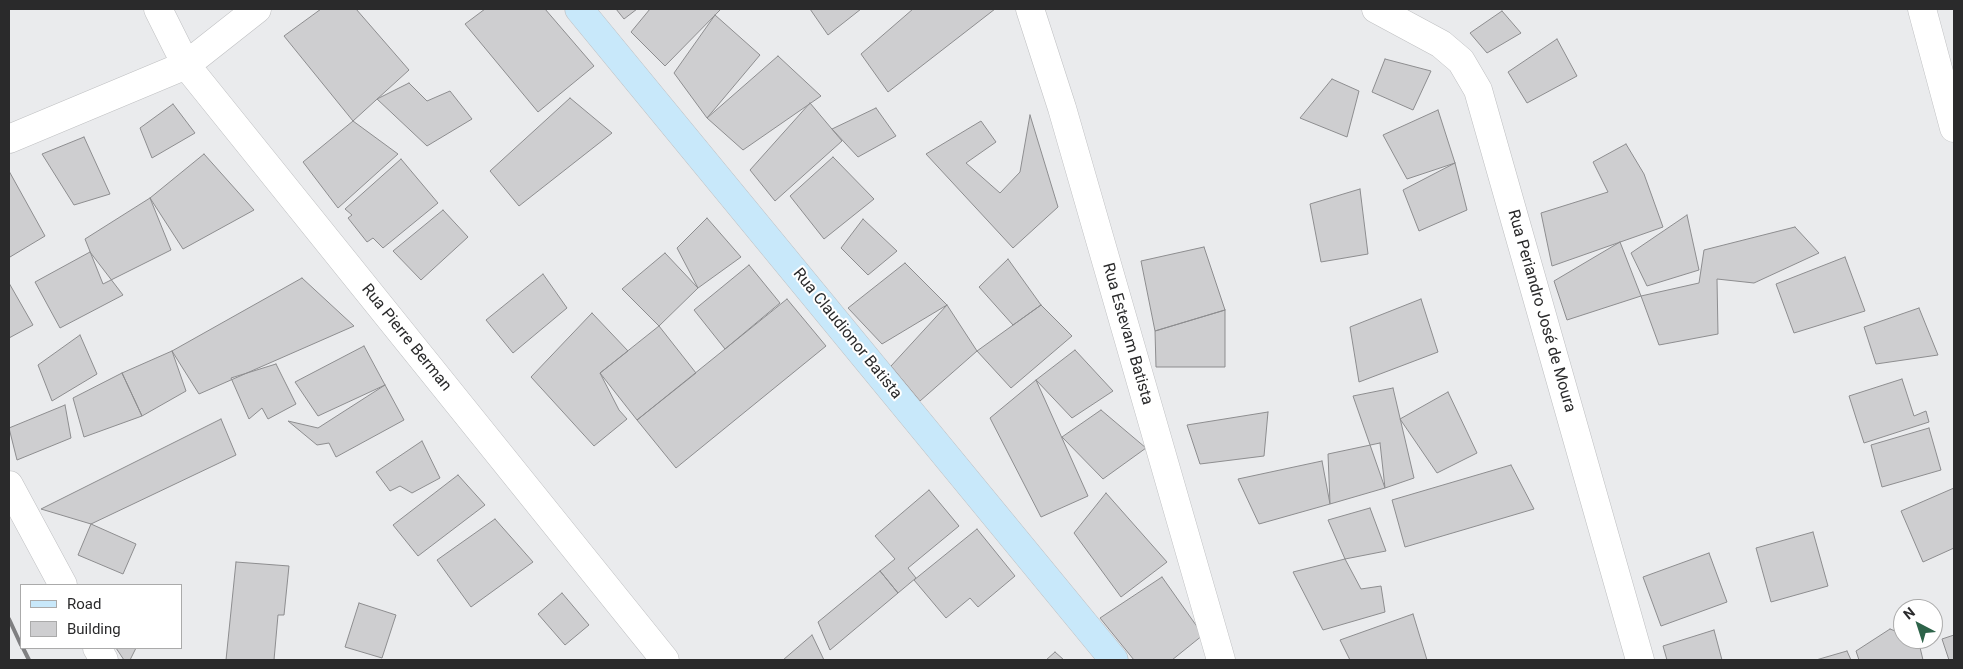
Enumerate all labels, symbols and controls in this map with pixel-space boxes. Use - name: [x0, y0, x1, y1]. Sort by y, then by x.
- street label: Rua Periandro José de Moura: [1503, 207, 1579, 415]
- street label: Rua Estevam Batista: [1098, 261, 1156, 407]
- street label: Rua Claudionor Batista: [788, 265, 906, 403]
- street label: Rua Pierre Berman: [357, 281, 455, 395]
- legend: [20, 584, 182, 649]
- text: Road: [67, 595, 101, 613]
- north arrow: [1893, 599, 1943, 649]
- text: N: [1900, 604, 1918, 623]
- text: Building: [67, 620, 121, 638]

